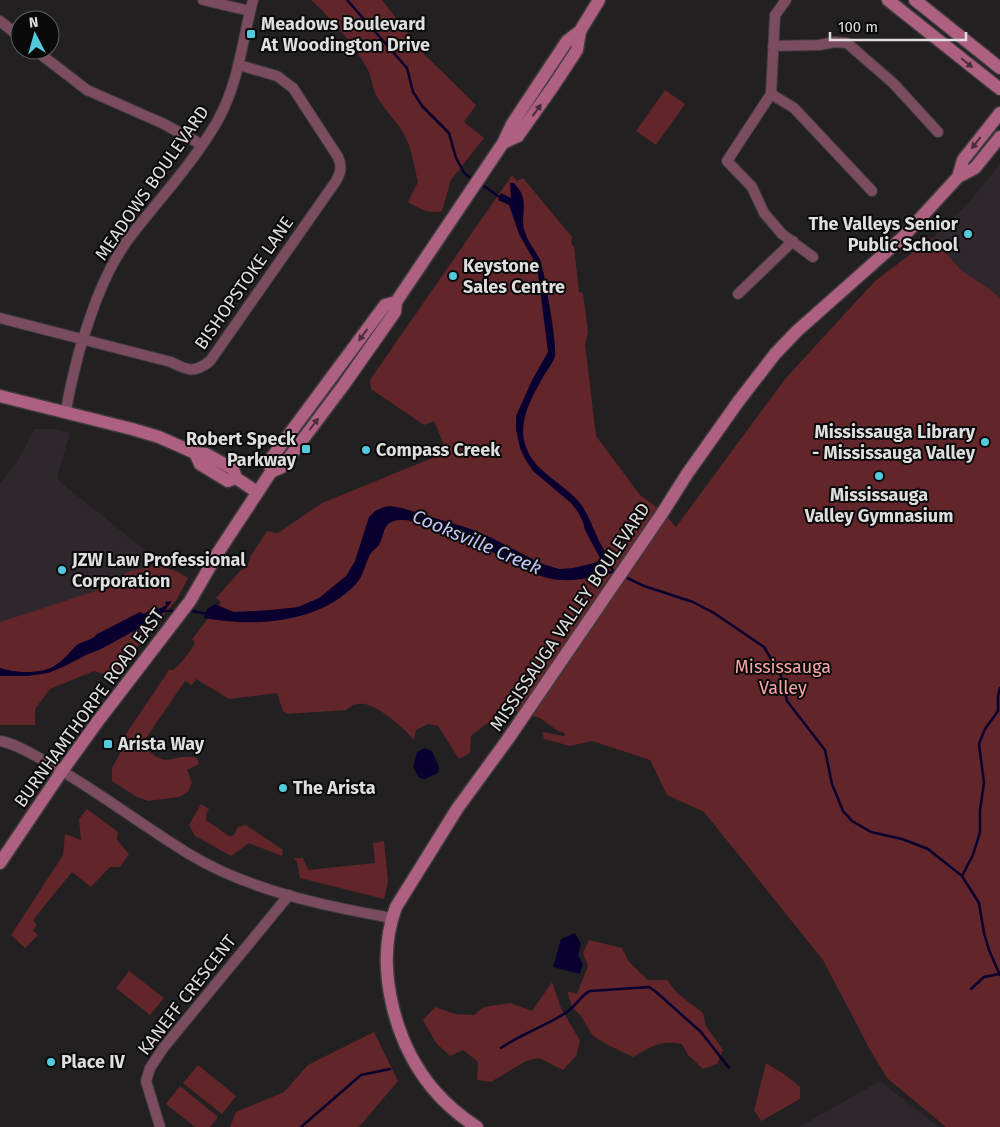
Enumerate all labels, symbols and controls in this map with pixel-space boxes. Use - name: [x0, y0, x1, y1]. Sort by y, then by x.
- north arrow: [10, 10, 60, 60]
- scale bar: [830, 10, 966, 42]
- place label: Meadows Boulevard At Woodington Drive: [260, 13, 430, 56]
- text: N: [28, 14, 39, 32]
- text: 100 m: [838, 18, 878, 36]
- marker: Meadows Boulevard At Woodington Drive: [245, 28, 257, 40]
- one-way arrow: [960, 57, 973, 68]
- street label: MEADOWS BOULEVARD: [90, 101, 214, 265]
- one-way arrow: [531, 104, 542, 117]
- one-way arrow: [970, 136, 981, 149]
- street label: BISHOPSTOKE LANE: [190, 212, 298, 354]
- place label: The Valleys Senior Public School: [809, 213, 959, 256]
- marker: The Valleys Senior Public School: [962, 228, 974, 240]
- place label: Keystone Sales Centre: [463, 255, 565, 298]
- marker: Keystone Sales Centre: [447, 270, 459, 282]
- one-way arrow: [358, 328, 368, 342]
- one-way arrow: [309, 417, 319, 431]
- place label: Mississauga Library - Mississauga Valley: [812, 421, 976, 464]
- place label: Robert Speck Parkway: [186, 428, 297, 471]
- marker: Mississauga Library - Mississauga Valley: [979, 436, 991, 448]
- place label: Compass Creek: [376, 439, 501, 461]
- marker: Robert Speck Parkway: [300, 443, 312, 455]
- marker: Compass Creek: [360, 444, 372, 456]
- marker: Mississauga Valley Gymnasium: [873, 470, 885, 482]
- place label: Mississauga Valley Gymnasium: [804, 484, 953, 527]
- street label: MISSISSAUGA VALLEY BOULEVARD: [485, 499, 655, 735]
- water label: Cooksville Creek: [409, 504, 545, 580]
- place label: JZW Law Professional Corporation: [71, 549, 246, 592]
- marker: JZW Law Professional Corporation: [56, 564, 68, 576]
- street label: BURNHAMTHORPE ROAD EAST: [9, 604, 169, 812]
- park label: Mississauga Valley: [735, 656, 831, 699]
- place label: Arista Way: [117, 733, 205, 755]
- marker: Arista Way: [102, 738, 114, 750]
- place label: The Arista: [293, 777, 376, 799]
- marker: The Arista: [277, 782, 289, 794]
- street label: KANEFF CRESCENT: [133, 930, 241, 1060]
- place label: Place IV: [61, 1051, 125, 1073]
- marker: Place IV: [45, 1056, 57, 1068]

